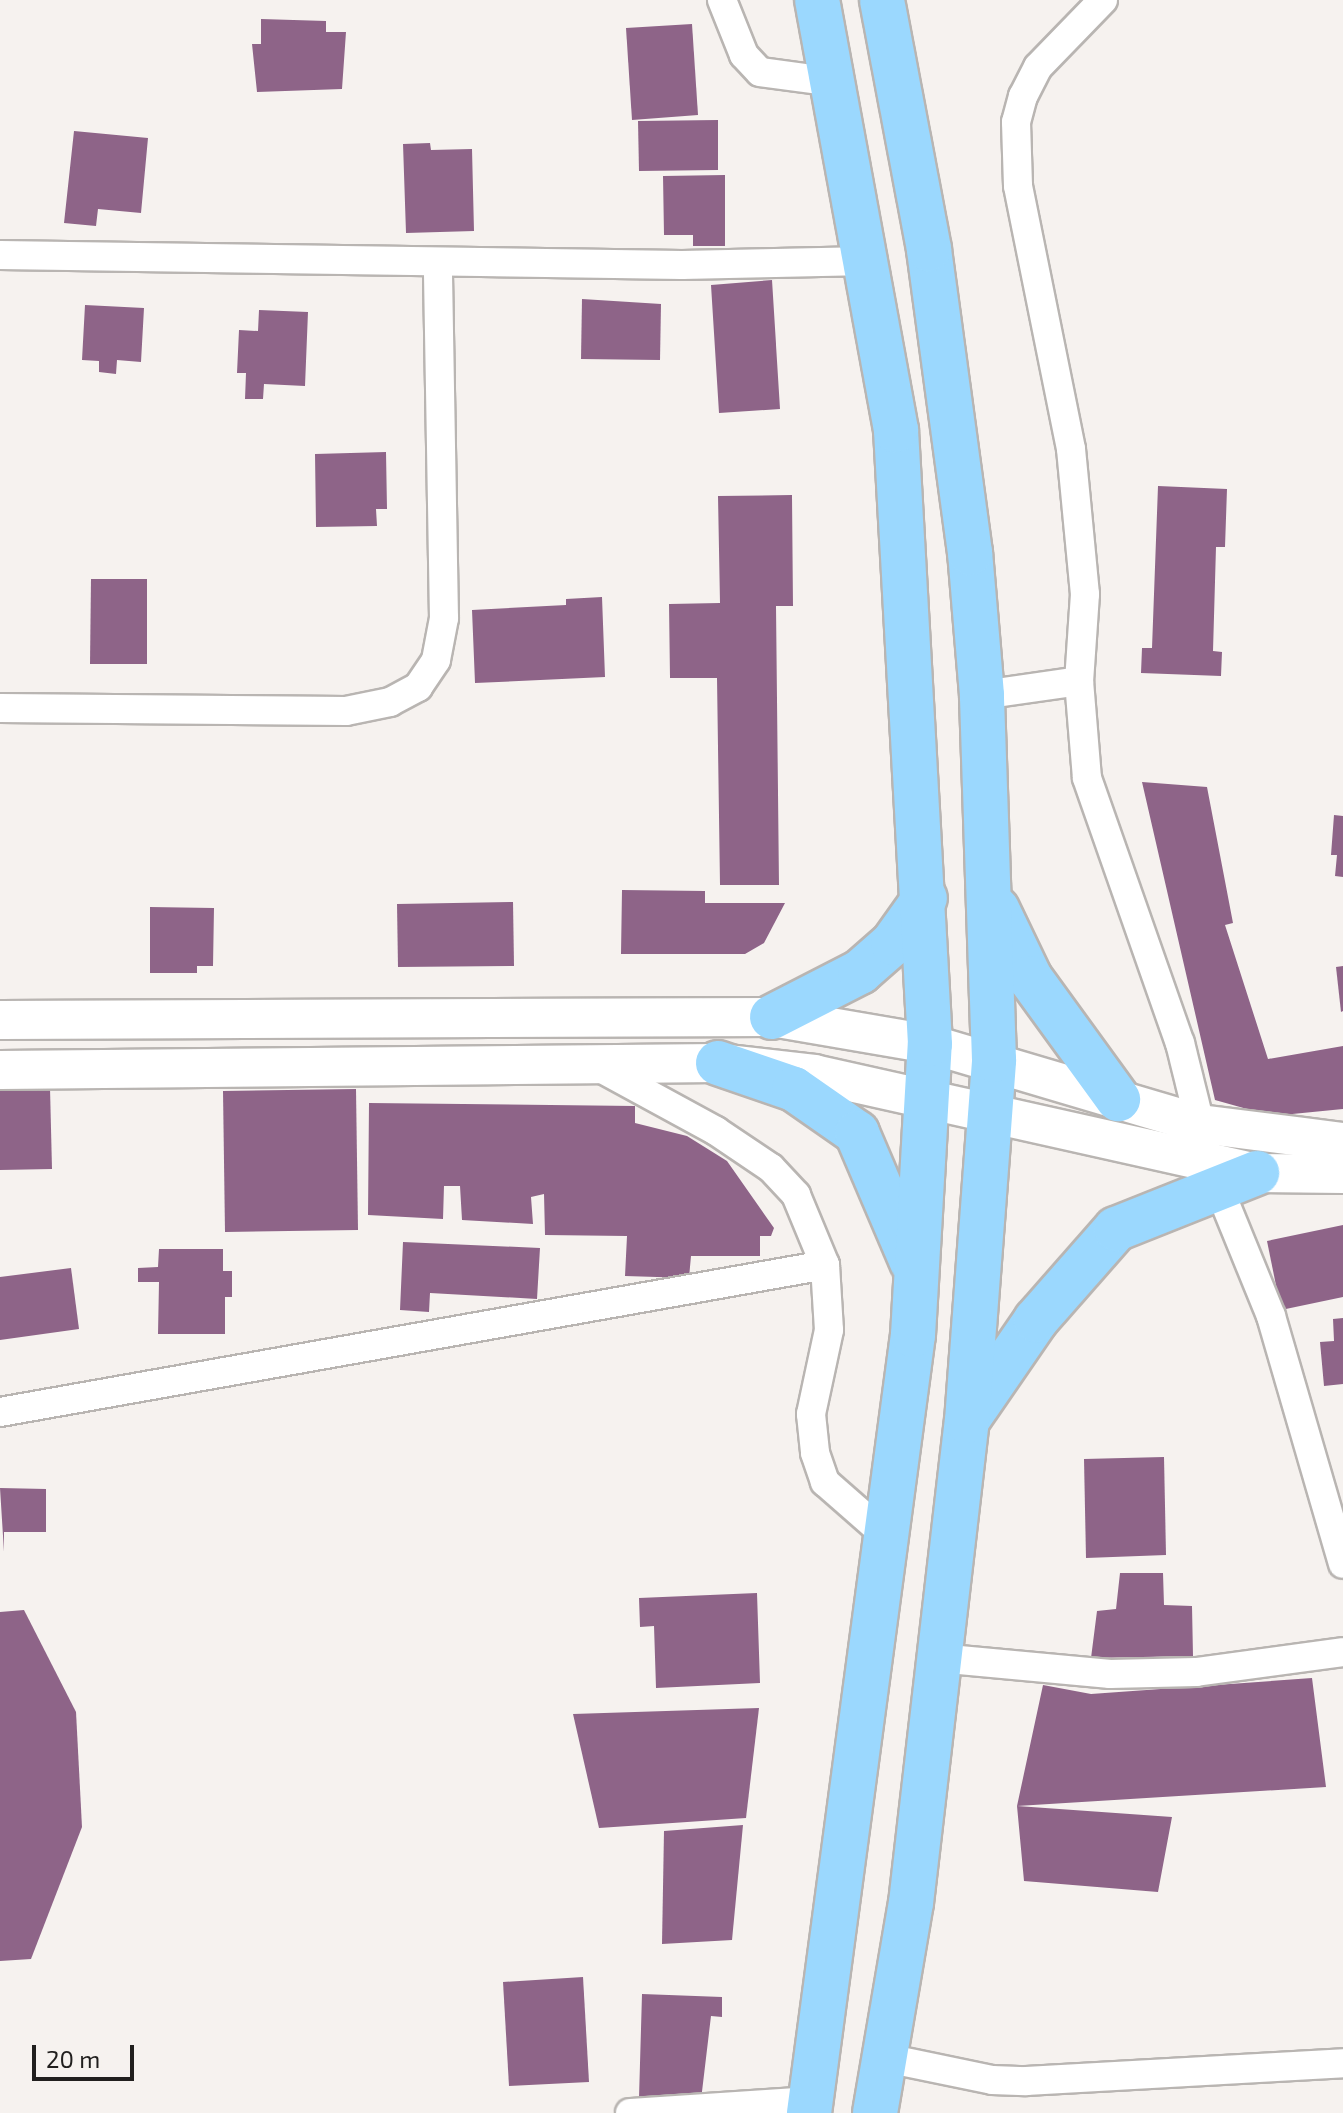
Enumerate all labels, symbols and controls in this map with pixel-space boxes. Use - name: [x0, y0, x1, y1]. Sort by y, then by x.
- scale bar: [36, 2029, 138, 2079]
- text: 20 m: [46, 2044, 100, 2073]

